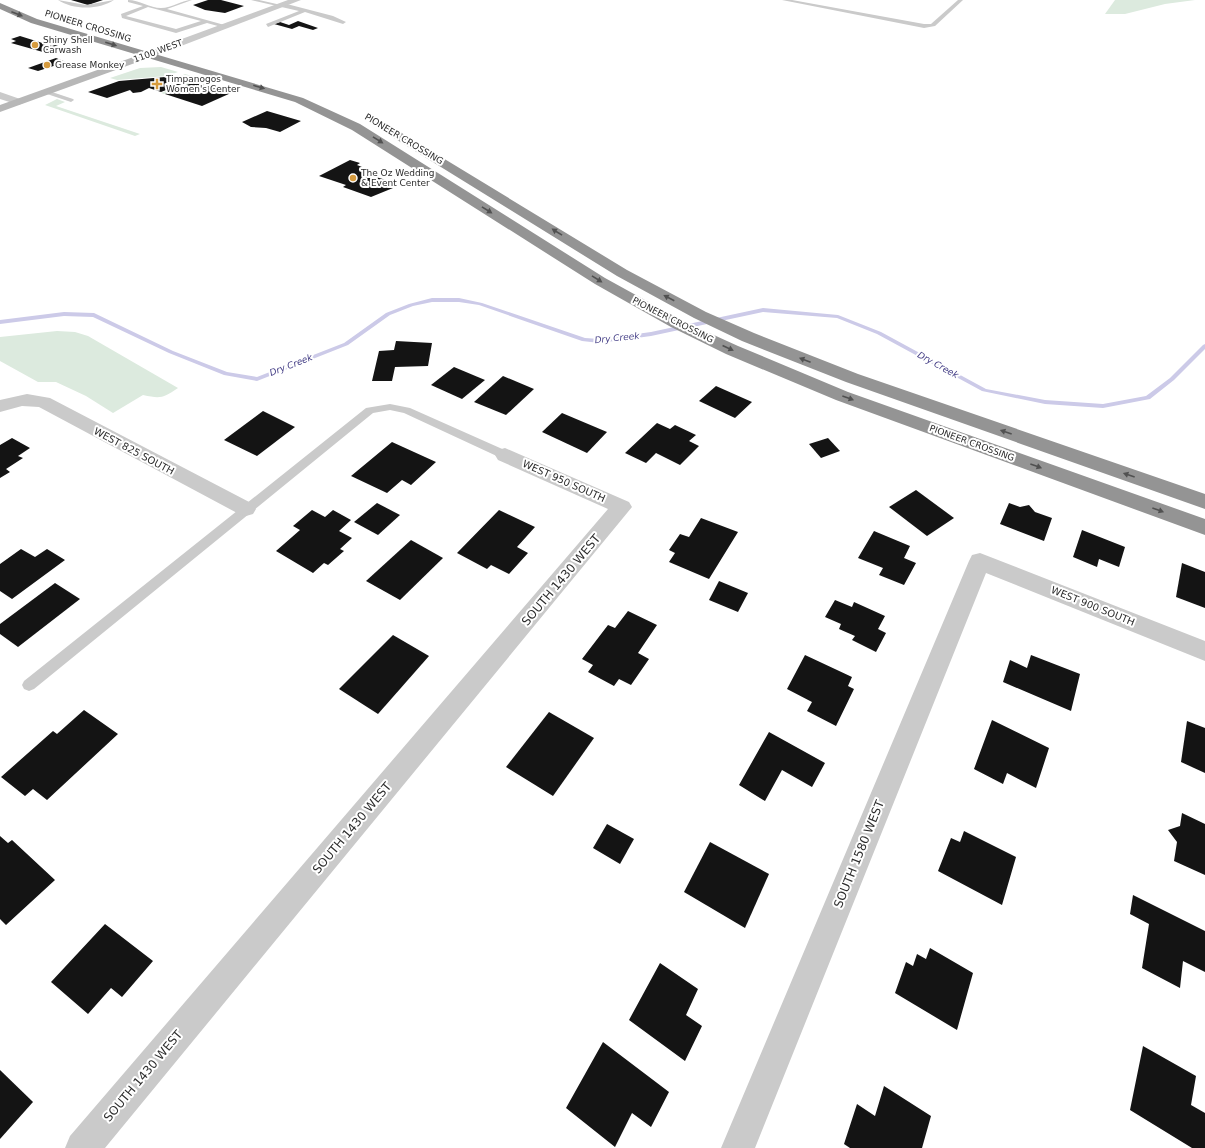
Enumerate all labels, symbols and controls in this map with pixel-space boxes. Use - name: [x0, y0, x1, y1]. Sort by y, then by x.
- street label: PIONEER CROSSING: [44, 8, 132, 44]
- one-way arrow: [11, 11, 22, 17]
- place label: Shiny Shell Carwash: [43, 35, 93, 55]
- street label: 1100 WEST: [132, 37, 184, 65]
- marker: Shiny Shell Carwash: [30, 40, 40, 50]
- one-way arrow: [106, 41, 118, 47]
- marker: Grease Monkey: [42, 60, 52, 70]
- place label: Grease Monkey: [55, 60, 125, 70]
- place label: Timpanogos Women's Center: [165, 74, 241, 94]
- marker: Timpanogos Women's Center: [151, 78, 163, 90]
- one-way arrow: [254, 84, 266, 90]
- street label: PIONEER CROSSING: [363, 112, 445, 166]
- one-way arrow: [372, 136, 383, 144]
- place label: The Oz Wedding & Event Center: [360, 168, 435, 188]
- marker: The Oz Wedding & Event Center: [348, 173, 358, 183]
- one-way arrow: [481, 206, 493, 213]
- one-way arrow: [551, 229, 563, 236]
- one-way arrow: [591, 276, 603, 283]
- street label: PIONEER CROSSING: [631, 295, 715, 345]
- one-way arrow: [663, 295, 674, 302]
- water label: Dry Creek: [594, 331, 641, 345]
- one-way arrow: [722, 345, 734, 351]
- water label: Dry Creek: [916, 350, 961, 381]
- water label: Dry Creek: [268, 352, 315, 378]
- one-way arrow: [798, 356, 810, 362]
- one-way arrow: [843, 395, 855, 401]
- street label: PIONEER CROSSING: [928, 423, 1016, 463]
- street label: WEST 825 SOUTH: [92, 425, 176, 477]
- one-way arrow: [1000, 429, 1012, 435]
- street label: WEST 950 SOUTH: [521, 458, 607, 504]
- one-way arrow: [1031, 463, 1043, 469]
- one-way arrow: [1122, 472, 1134, 478]
- one-way arrow: [1153, 507, 1165, 513]
- street label: SOUTH 1430 WEST: [519, 531, 604, 628]
- street label: WEST 900 SOUTH: [1050, 584, 1136, 628]
- street label: SOUTH 1430 WEST: [310, 779, 395, 876]
- street label: SOUTH 1580 WEST: [831, 798, 887, 910]
- street label: SOUTH 1430 WEST: [101, 1027, 186, 1124]

